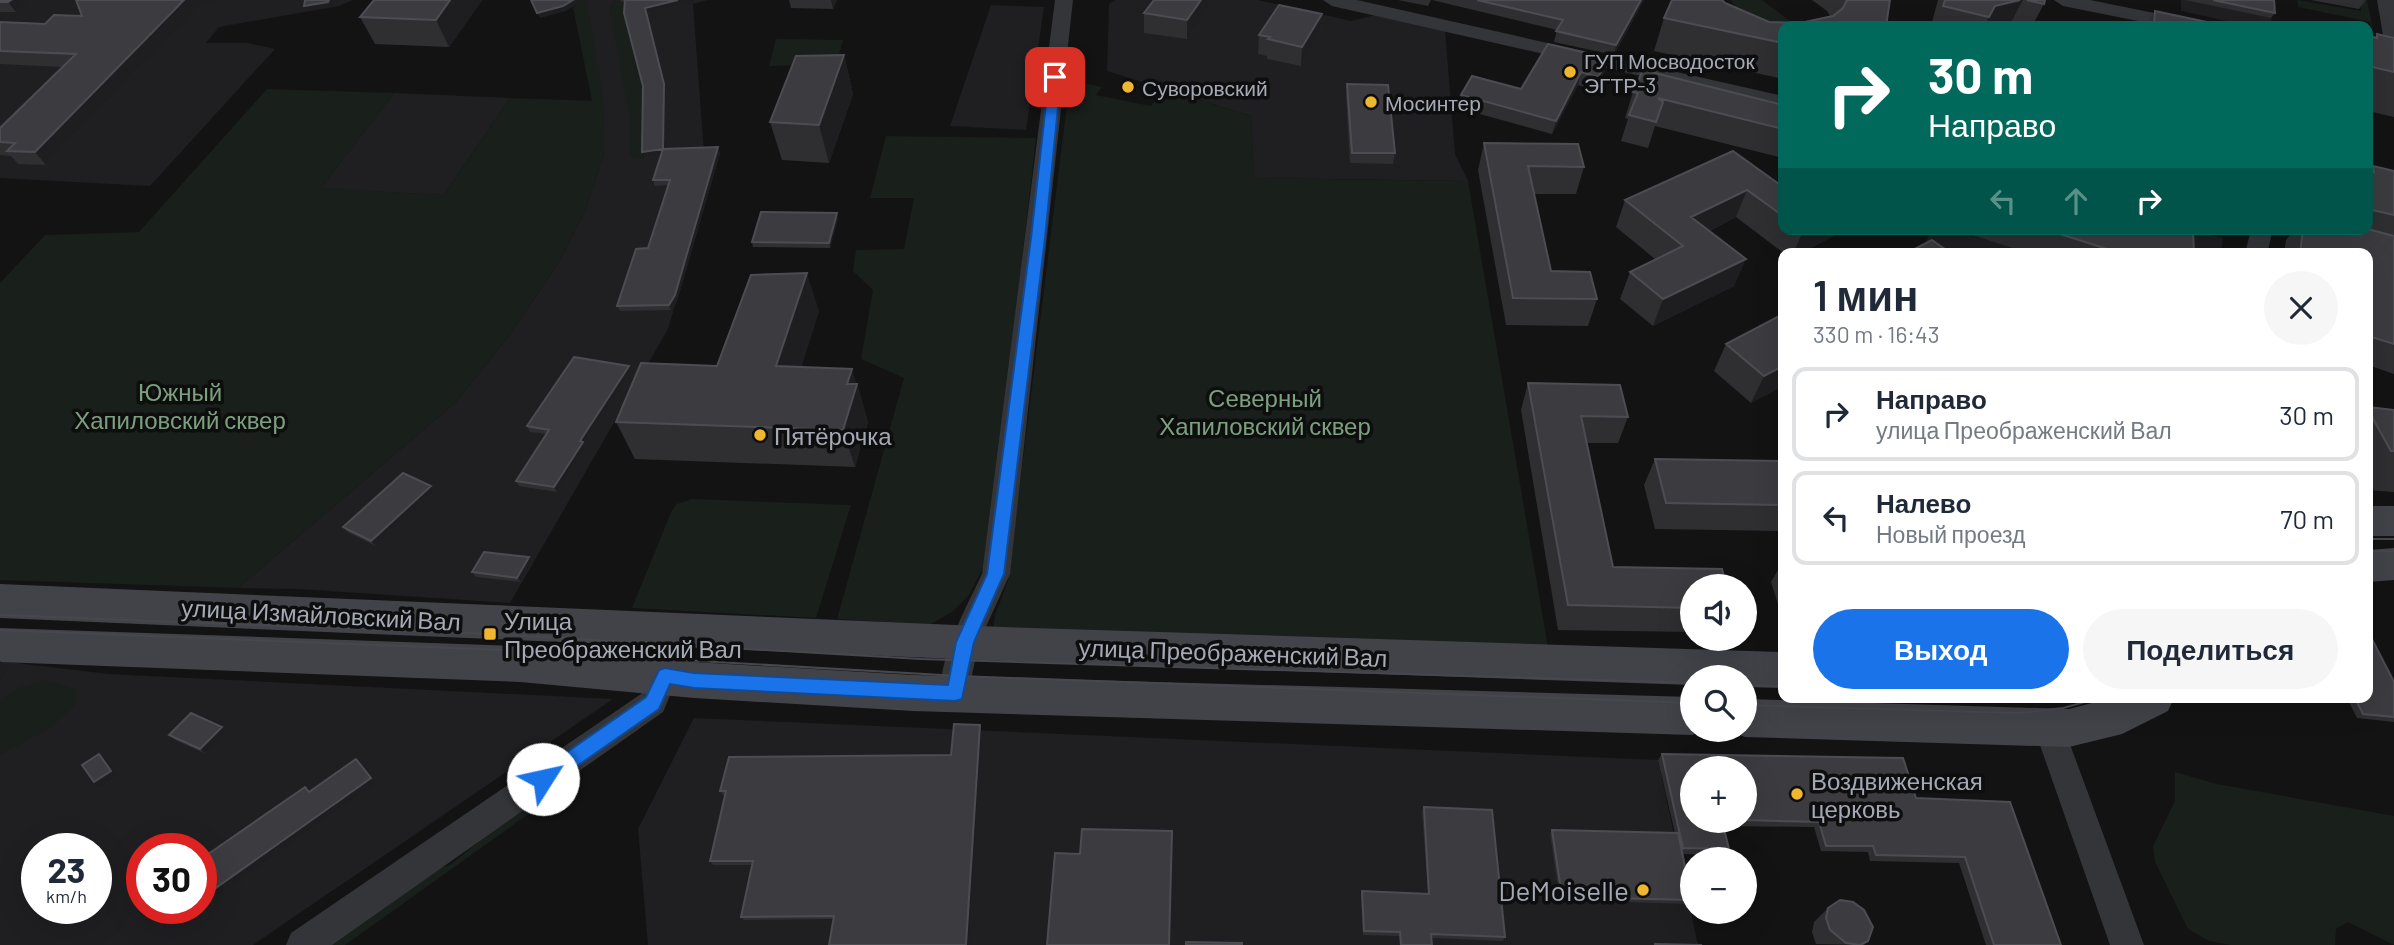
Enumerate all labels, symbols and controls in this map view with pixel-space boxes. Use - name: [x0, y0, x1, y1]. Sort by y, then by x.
- text: 30 m: [1928, 45, 2033, 104]
- pin: [1025, 47, 1085, 107]
- place label: ГУП Мосводосток ЭГТР-3: [1584, 48, 1756, 97]
- icon: right: [1813, 49, 1904, 140]
- icon: arrive: [1036, 58, 1074, 96]
- marker: ГУП Мосводосток ЭГТР-3: [1562, 64, 1578, 80]
- place label: Суворовский: [1142, 75, 1268, 100]
- marker: Суворовский: [1120, 79, 1136, 95]
- place label: Мосинтер: [1385, 90, 1481, 115]
- marker: Мосинтер: [1363, 94, 1379, 110]
- text: Направо: [1928, 105, 2056, 143]
- icon: left: [1984, 182, 2022, 220]
- icon: ahead: [2057, 182, 2095, 220]
- icon: right: [2130, 182, 2168, 220]
- text: 1 мин: [1813, 269, 1918, 319]
- button: close: [2264, 271, 2338, 345]
- text: 330 m · 16:43: [1813, 320, 1940, 348]
- park label: Южный Хапиловский сквер: [74, 377, 286, 434]
- park label: Северный Хапиловский сквер: [1159, 383, 1371, 440]
- text: Направо: [1876, 383, 1987, 414]
- icon: right: [1817, 395, 1855, 433]
- text: 30 m: [2279, 399, 2334, 430]
- text: улица Преображенский Вал: [1876, 416, 2172, 444]
- place label: Пятёрочка: [774, 421, 892, 450]
- marker: Пятёрочка: [752, 427, 768, 443]
- text: Налево: [1876, 487, 1971, 518]
- icon: left: [1817, 499, 1855, 537]
- text: 70 m: [2280, 503, 2334, 534]
- text: Новый проезд: [1876, 520, 2025, 548]
- map controls: [1680, 574, 1757, 924]
- button: sound: [1680, 574, 1757, 651]
- street label: улица Измайловский Вал: [181, 592, 461, 636]
- place label: Улица Преображенский Вал: [504, 606, 742, 663]
- button: Выход: [1813, 609, 2069, 689]
- button: Поделиться: [2083, 609, 2338, 689]
- marker: Улица Преображенский Вал: [482, 626, 498, 642]
- street label: улица Преображенский Вал: [1078, 632, 1388, 672]
- button: search: [1680, 665, 1757, 742]
- position arrow: [506, 742, 580, 816]
- button: +: [1680, 756, 1757, 833]
- place label: Воздвиженская церковь: [1811, 766, 1983, 823]
- marker: Воздвиженская церковь: [1789, 786, 1805, 802]
- speed limit sign: 30: [126, 833, 217, 924]
- button: −: [1680, 847, 1757, 924]
- text: 23: [47, 848, 86, 890]
- place label: DeMoiselle: [1498, 873, 1629, 907]
- marker: DeMoiselle: [1635, 882, 1651, 898]
- text: km/h: [46, 885, 87, 907]

